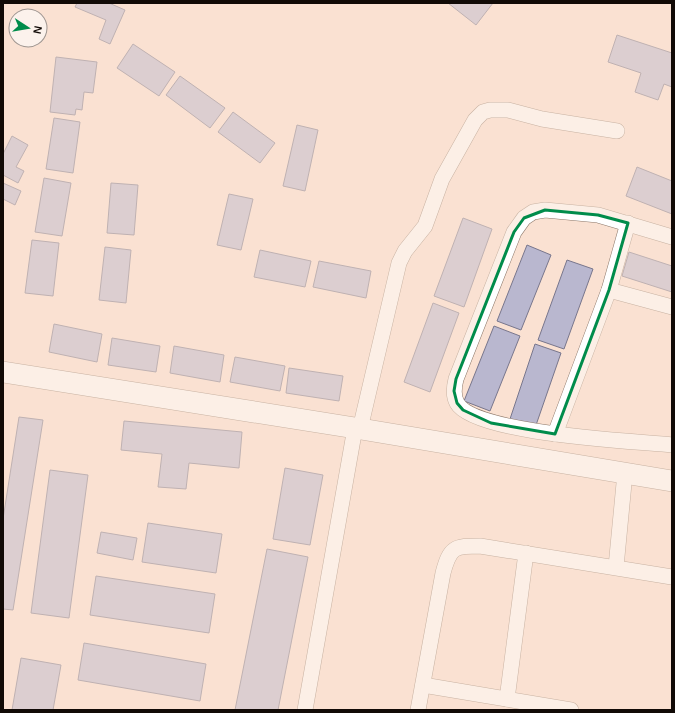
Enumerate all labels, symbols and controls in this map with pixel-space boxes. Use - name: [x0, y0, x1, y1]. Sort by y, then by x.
- north arrow: [8, 8, 48, 48]
- text: N: [31, 25, 44, 35]

